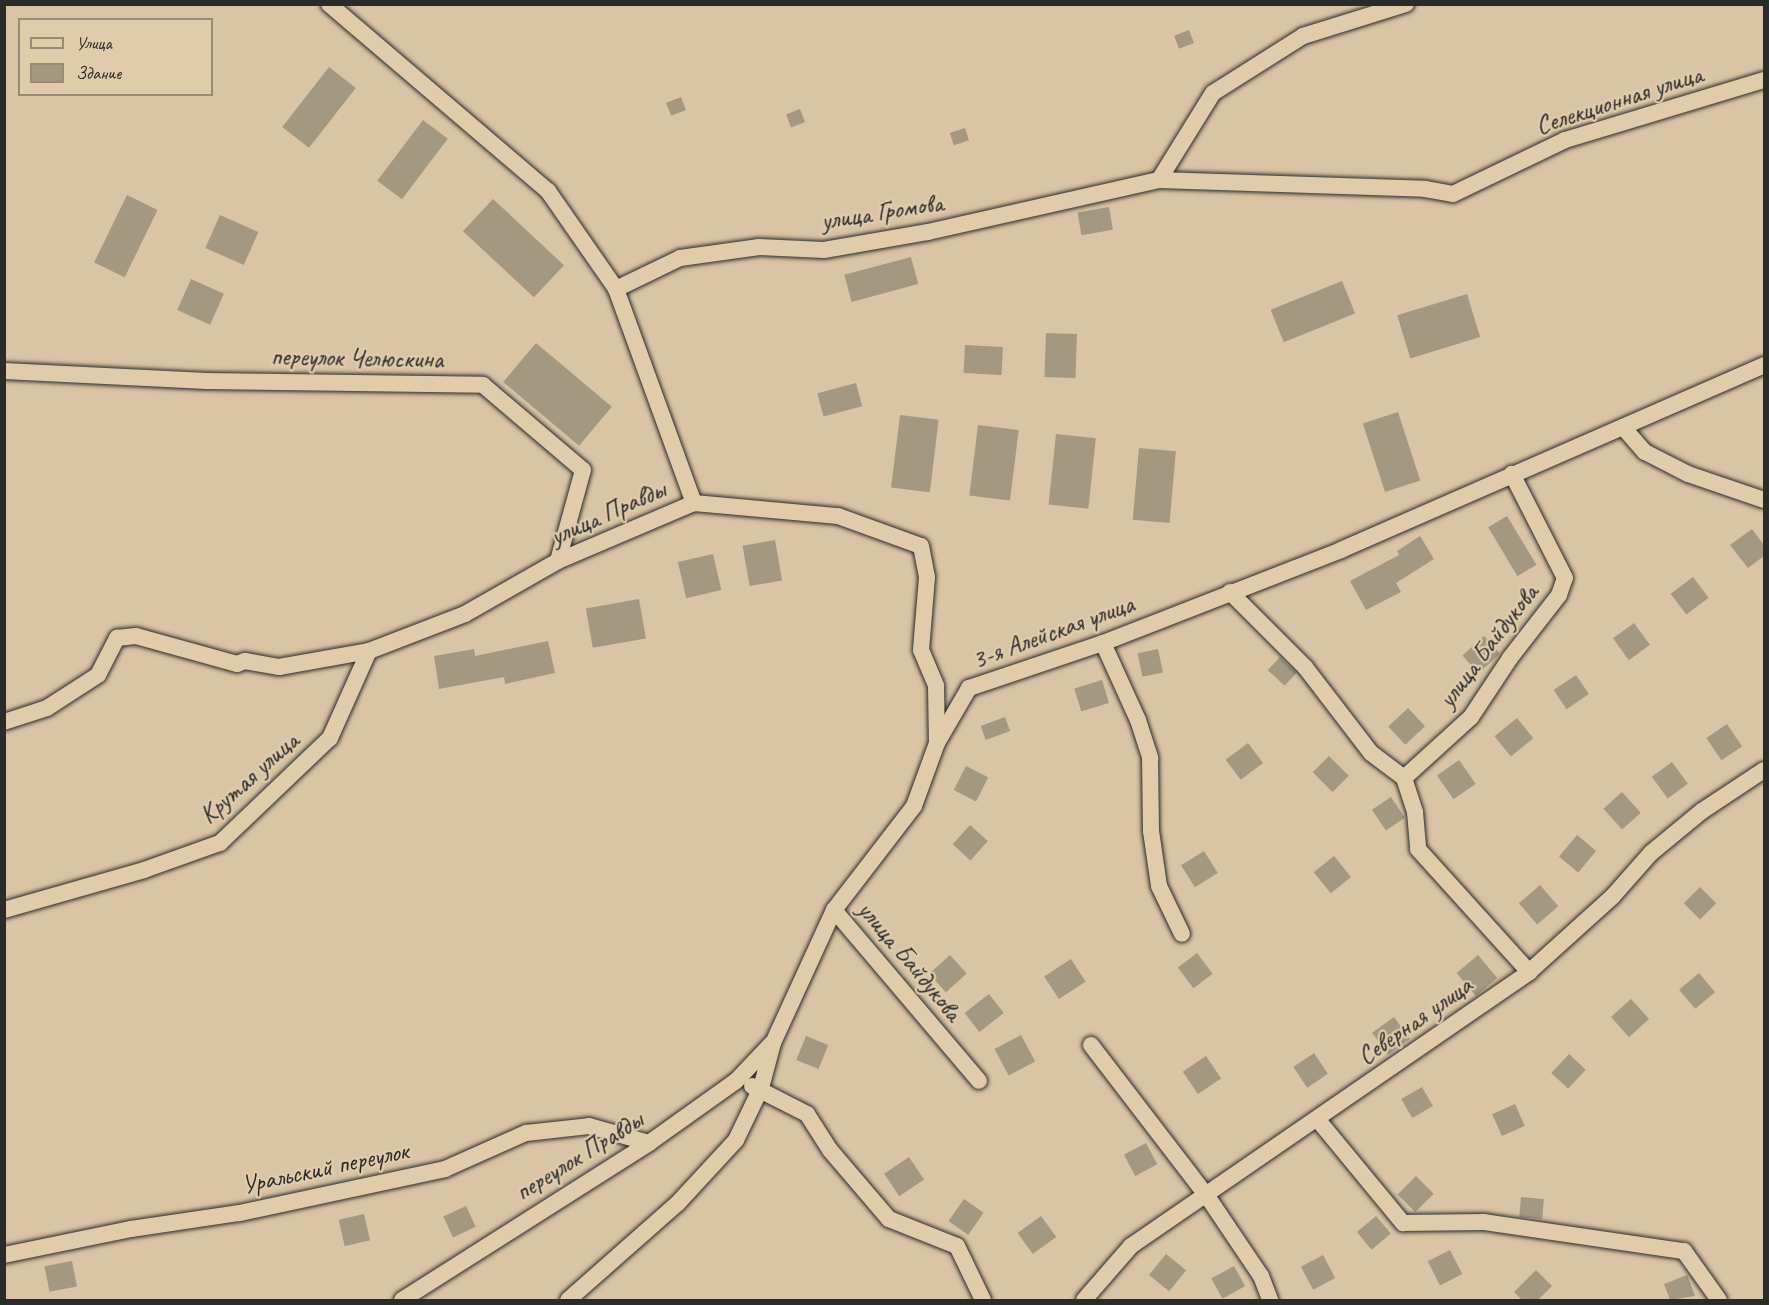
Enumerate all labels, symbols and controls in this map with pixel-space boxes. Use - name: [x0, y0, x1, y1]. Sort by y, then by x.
- legend: [18, 18, 213, 96]
- text: Улица: [76, 32, 112, 54]
- street label: Селекционная улица: [1532, 58, 1706, 142]
- text: Здание: [76, 62, 121, 84]
- street label: улица Громова: [818, 187, 946, 237]
- street label: переулок Челюскина: [271, 341, 443, 375]
- street label: улица Правды: [546, 474, 670, 552]
- street label: улица Байдукова: [1431, 578, 1545, 714]
- street label: 3-я Алейская улица: [967, 588, 1139, 676]
- street label: Крутая улица: [193, 725, 305, 831]
- street label: улица Байдукова: [851, 895, 969, 1027]
- street label: Северная улица: [1351, 970, 1479, 1072]
- street label: переулок Правды: [509, 1104, 649, 1208]
- street label: Уральский переулок: [239, 1135, 411, 1201]

